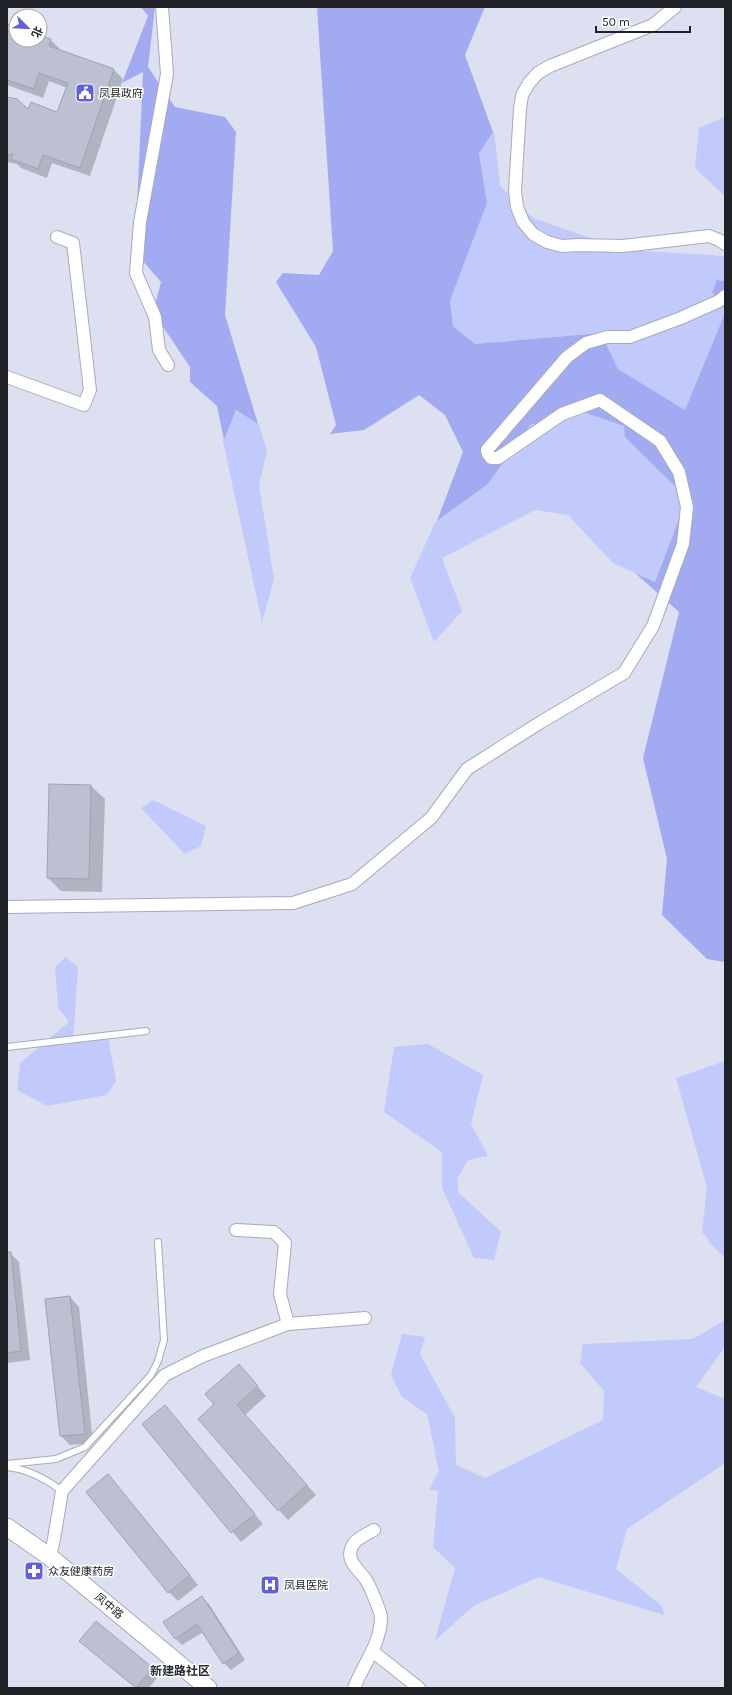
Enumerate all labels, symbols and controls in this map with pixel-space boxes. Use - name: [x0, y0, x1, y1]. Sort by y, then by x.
- north arrow: [8, 8, 48, 48]
- scale bar: [596, 8, 690, 34]
- text: 50 m: [602, 15, 630, 29]
- text: 北: [29, 24, 45, 40]
- public building icon: 凤县政府: [74, 82, 96, 104]
- place label: 凤县政府: [99, 87, 143, 100]
- pharmacy icon: 众友健康药房: [23, 1560, 45, 1582]
- place label: 众友健康药房: [48, 1565, 114, 1578]
- hospital icon: 凤县医院: [259, 1574, 281, 1596]
- place label: 凤县医院: [284, 1579, 328, 1592]
- street label: 凤中路: [92, 1590, 126, 1622]
- district label: 新建路社区: [150, 1664, 210, 1678]

